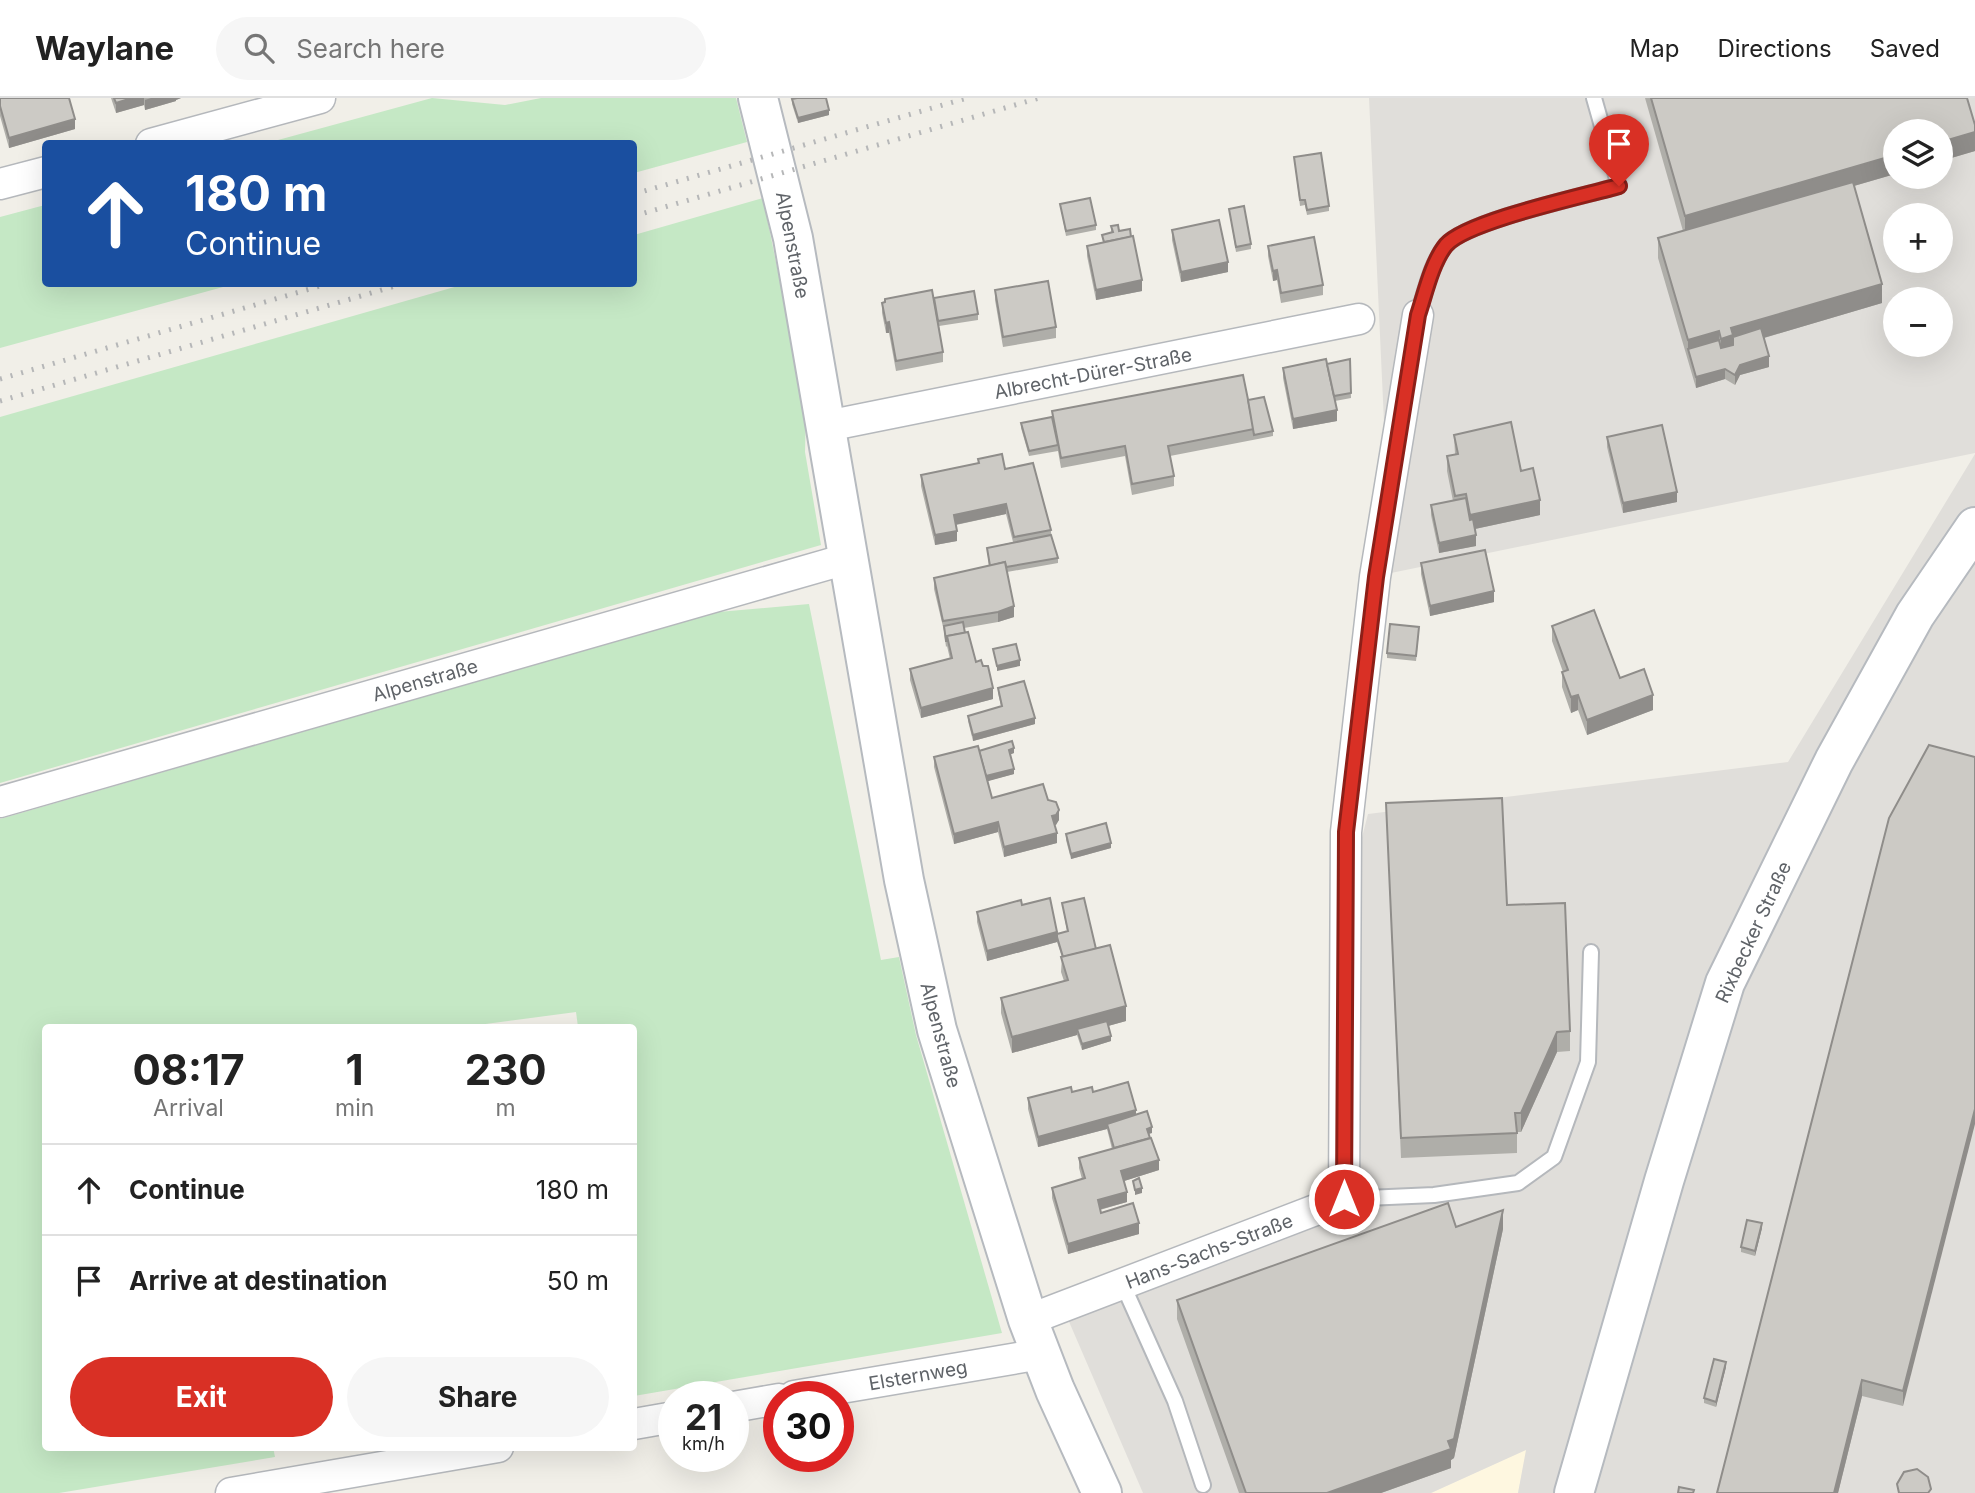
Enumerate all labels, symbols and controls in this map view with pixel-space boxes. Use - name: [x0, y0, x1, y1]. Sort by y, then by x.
- search box: [216, 17, 706, 80]
- text: Waylane: [35, 28, 174, 68]
- icon: search: [240, 29, 278, 67]
- text: Search here: [296, 33, 445, 64]
- text: Map: [1630, 34, 1679, 63]
- text: Directions: [1717, 34, 1832, 63]
- text: Saved: [1870, 34, 1940, 63]
- pin: [1589, 114, 1649, 186]
- map controls: [1883, 119, 1953, 357]
- button: layers: [1883, 119, 1953, 189]
- icon: arrive: [1600, 125, 1638, 163]
- text: 180 m: [185, 164, 327, 223]
- icon: ahead: [70, 168, 161, 259]
- street label: Alpenstraße: [771, 190, 814, 301]
- button: +: [1883, 203, 1953, 273]
- text: Continue: [185, 224, 321, 263]
- button: −: [1883, 287, 1953, 357]
- street label: Albrecht-Dürer-Straße: [992, 343, 1194, 404]
- street label: Alpenstraße: [370, 654, 480, 706]
- street label: Rixbecker Straße: [1711, 858, 1796, 1007]
- street label: Alpenstraße: [915, 980, 966, 1091]
- text: 08:17: [132, 1044, 245, 1095]
- text: 1: [346, 1044, 364, 1095]
- text: 230: [465, 1044, 547, 1095]
- text: Arrival: [153, 1094, 224, 1122]
- text: min: [335, 1094, 374, 1122]
- text: m: [496, 1094, 516, 1122]
- position arrow: [1307, 1162, 1381, 1236]
- icon: ahead: [70, 1171, 108, 1209]
- text: Continue: [129, 1174, 245, 1205]
- text: 180 m: [536, 1174, 609, 1205]
- street label: Hans-Sachs-Straße: [1122, 1209, 1296, 1294]
- icon: arrive: [70, 1262, 108, 1300]
- text: Arrive at destination: [129, 1265, 388, 1296]
- text: 50 m: [547, 1265, 609, 1296]
- street label: Elsternweg: [867, 1356, 969, 1395]
- button: Exit: [70, 1357, 333, 1437]
- button: Share: [347, 1357, 609, 1437]
- speed limit sign: 30: [763, 1381, 854, 1472]
- text: 21: [685, 1396, 722, 1438]
- text: km/h: [682, 1433, 725, 1454]

